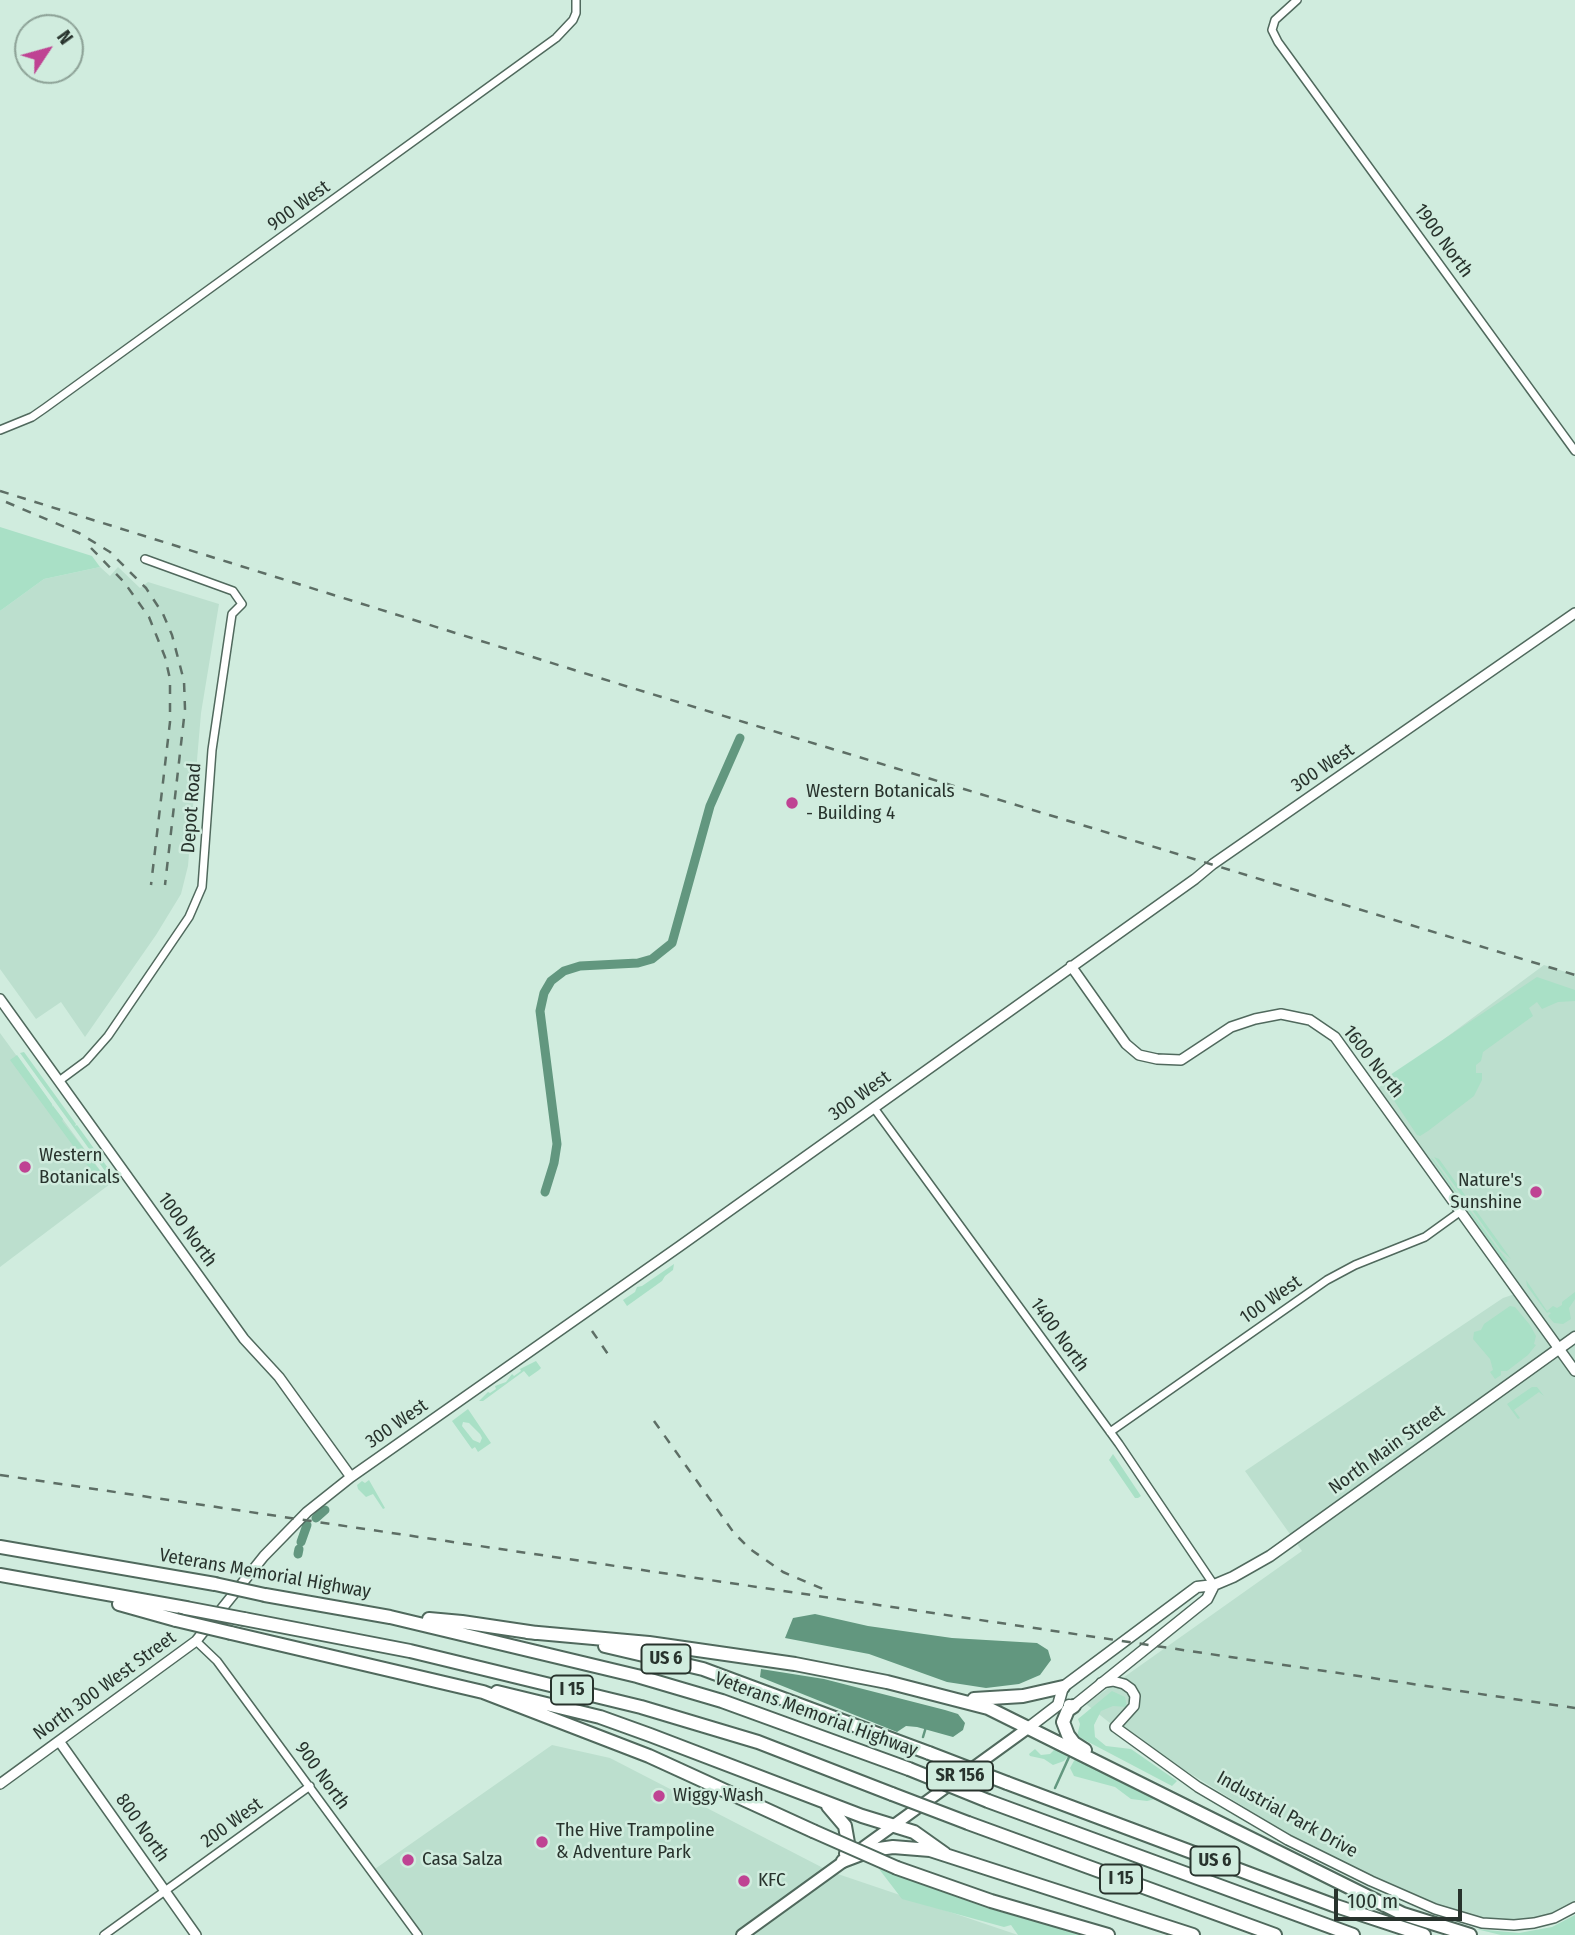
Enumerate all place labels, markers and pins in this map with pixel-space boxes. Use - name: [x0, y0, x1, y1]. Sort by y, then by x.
- place label: Western Botanicals - Building 4: [806, 781, 955, 825]
- marker: Western Botanicals - Building 4: [784, 795, 800, 811]
- place label: Western Botanicals: [39, 1145, 120, 1189]
- marker: Western Botanicals: [17, 1159, 33, 1175]
- place label: Nature's Sunshine: [1450, 1170, 1522, 1214]
- marker: Nature's Sunshine: [1528, 1184, 1544, 1200]
- place label: Wiggy Wash: [673, 1785, 764, 1807]
- marker: Wiggy Wash: [651, 1788, 667, 1804]
- place label: The Hive Trampoline & Adventure Park: [556, 1820, 715, 1864]
- marker: The Hive Trampoline & Adventure Park: [534, 1834, 550, 1850]
- place label: Casa Salza: [422, 1849, 503, 1871]
- marker: Casa Salza: [400, 1852, 416, 1868]
- place label: KFC: [758, 1870, 786, 1892]
- marker: KFC: [736, 1873, 752, 1889]

